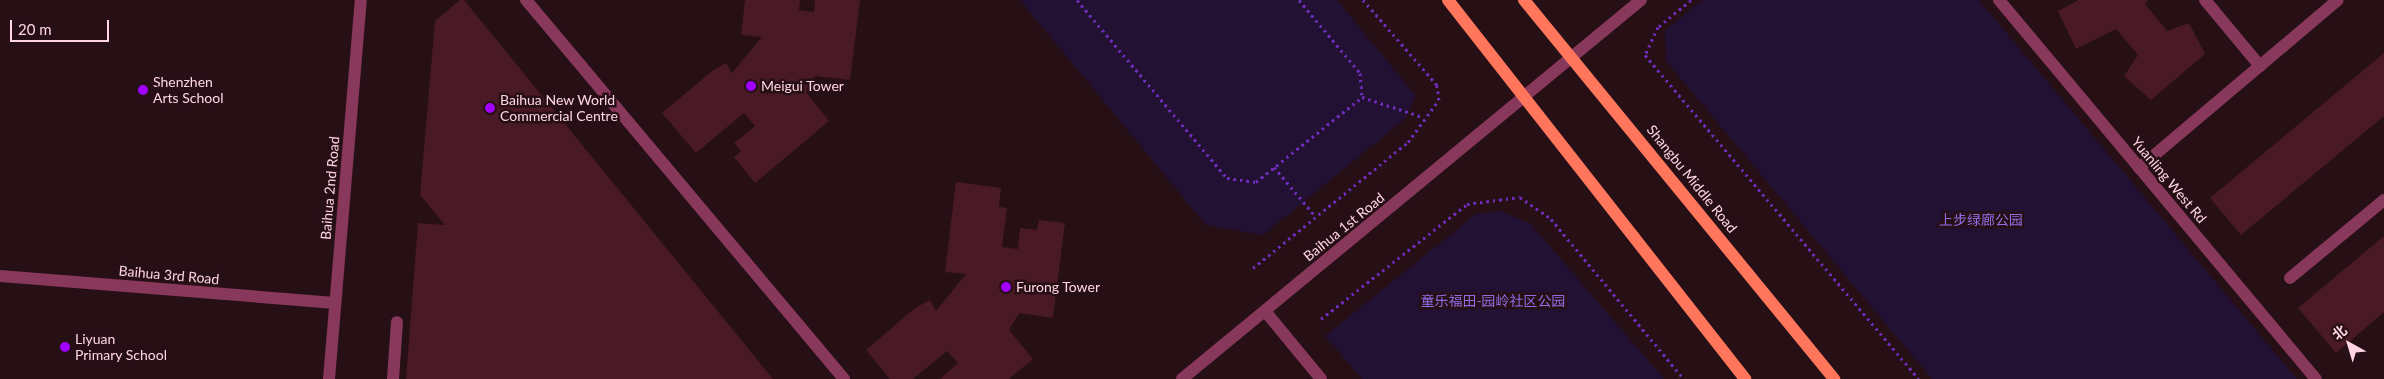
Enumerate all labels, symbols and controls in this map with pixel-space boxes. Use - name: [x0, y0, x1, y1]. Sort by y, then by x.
- scale bar: [12, 10, 111, 42]
- text: 20 m: [18, 20, 52, 38]
- place label: Shenzhen Arts School: [153, 74, 223, 106]
- place label: Meigui Tower: [761, 78, 844, 94]
- marker: Meigui Tower: [745, 80, 757, 92]
- marker: Shenzhen Arts School: [137, 84, 149, 96]
- place label: Baihua New World Commercial Centre: [500, 92, 618, 124]
- marker: Baihua New World Commercial Centre: [484, 102, 496, 114]
- street label: Shangbu Middle Road: [1643, 122, 1741, 236]
- street label: Yuanling West Rd: [2128, 133, 2210, 227]
- street label: Baihua 2nd Road: [317, 136, 343, 240]
- street label: Baihua 1st Road: [1300, 189, 1388, 265]
- park label: 上步绿廊公园: [1939, 212, 2023, 228]
- street label: Baihua 3rd Road: [118, 262, 220, 288]
- place label: Furong Tower: [1016, 279, 1100, 295]
- marker: Furong Tower: [1000, 281, 1012, 293]
- park label: 童乐福田-园岭社区公园: [1420, 293, 1566, 309]
- north arrow: [2324, 319, 2374, 369]
- text: 北: [2328, 321, 2350, 343]
- place label: Liyuan Primary School: [75, 331, 167, 364]
- marker: Liyuan Primary School: [59, 341, 71, 353]

